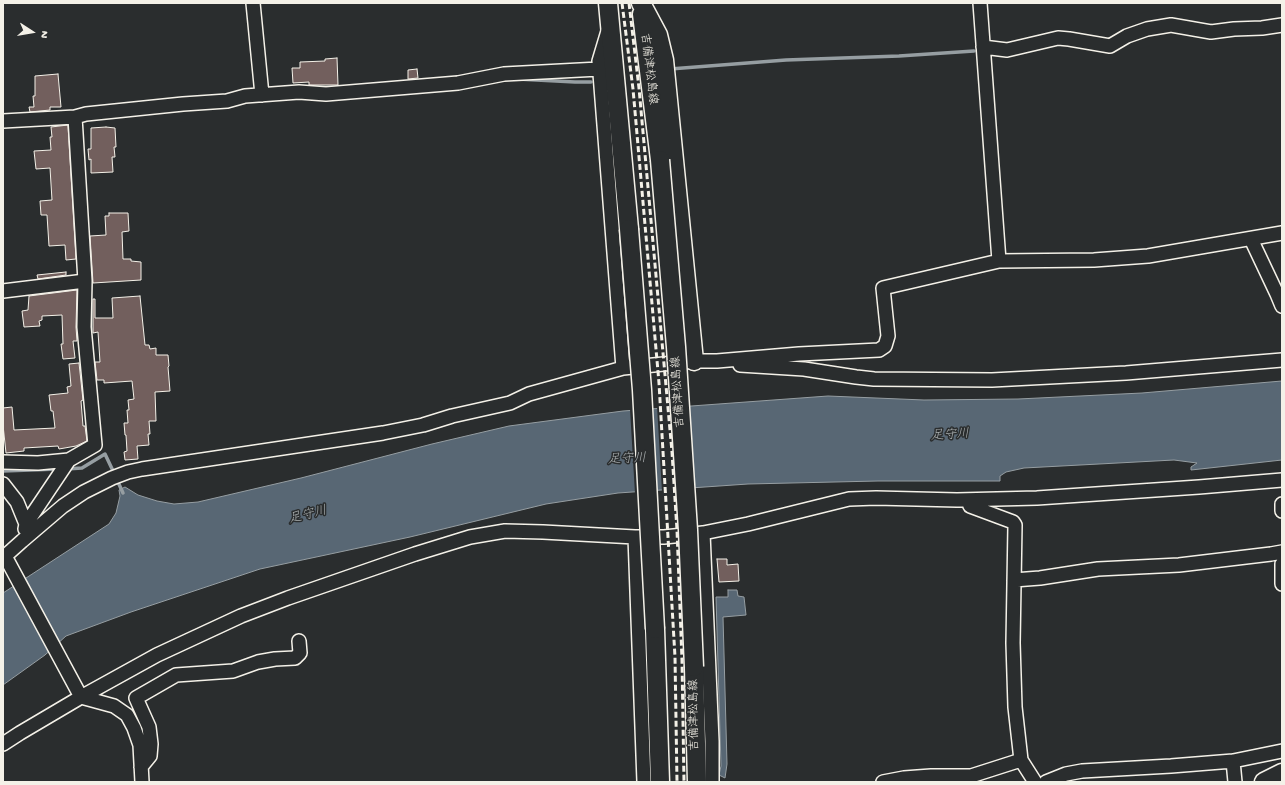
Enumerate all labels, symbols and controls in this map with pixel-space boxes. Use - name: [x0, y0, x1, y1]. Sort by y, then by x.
- north arrow: [12, 12, 52, 52]
- text: N: [37, 30, 50, 39]
- street label: 吉備津松島線: [636, 32, 660, 106]
- street label: 吉備津松島線: [669, 356, 689, 428]
- water label: 足守川: [930, 427, 970, 445]
- water label: 足守川: [607, 451, 647, 469]
- water label: 足守川: [287, 504, 329, 528]
- street label: 吉備津松島線: [687, 679, 703, 751]

